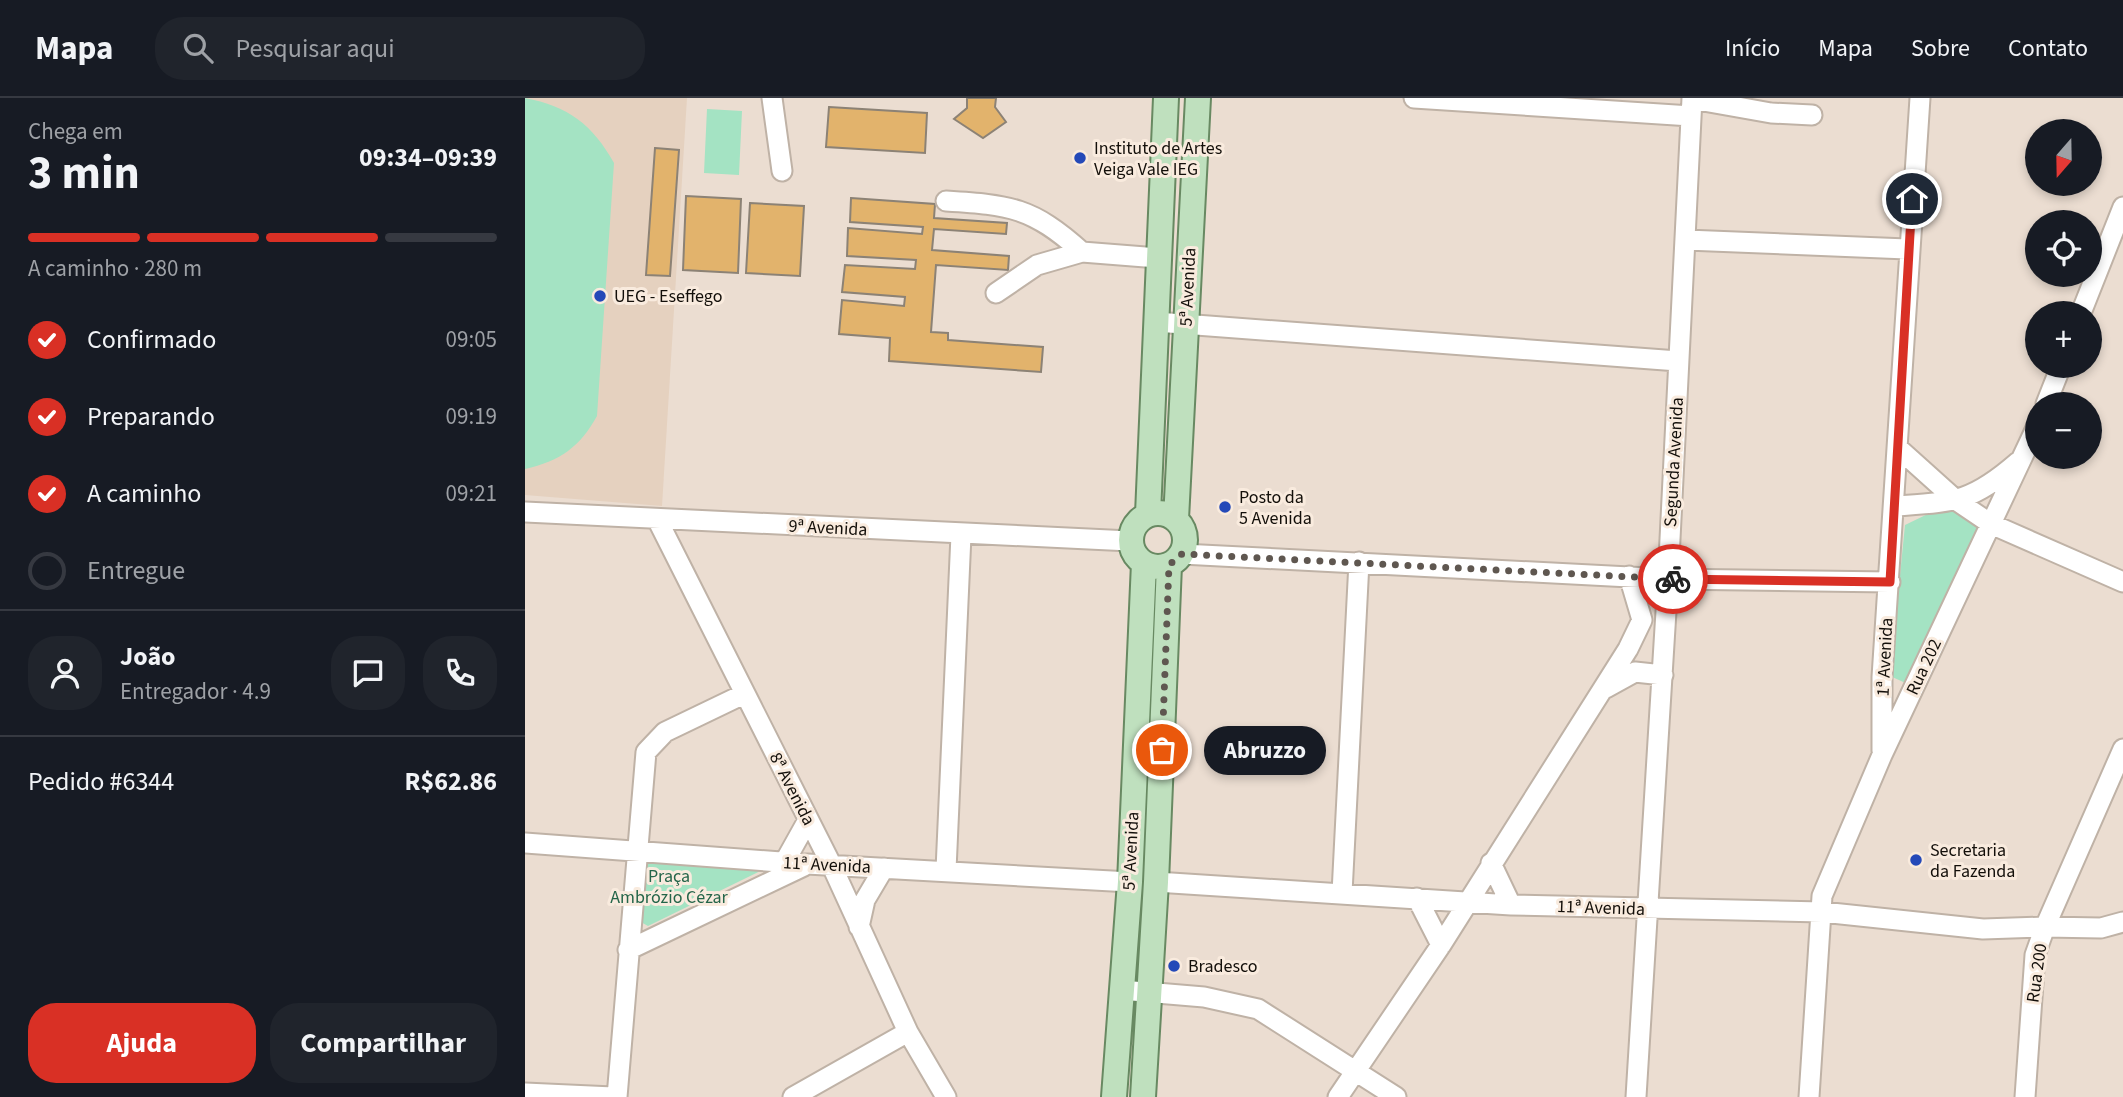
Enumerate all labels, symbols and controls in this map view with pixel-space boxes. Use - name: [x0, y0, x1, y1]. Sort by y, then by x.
- search box: [155, 17, 645, 80]
- text: Mapa: [35, 25, 113, 72]
- icon: search: [179, 29, 217, 67]
- text: Pesquisar aqui: [235, 30, 395, 67]
- text: Início: [1725, 31, 1780, 66]
- text: Mapa: [1818, 31, 1873, 66]
- text: Sobre: [1911, 31, 1970, 66]
- text: Contato: [2008, 31, 2088, 66]
- text: Chega em: [28, 115, 123, 148]
- north arrow: [2025, 119, 2102, 196]
- map controls: [2025, 119, 2102, 469]
- place label: Instituto de Artes Veiga Vale IEG: [1094, 136, 1222, 182]
- text: 09:34–09:39: [359, 139, 497, 176]
- text: 3 min: [28, 141, 140, 206]
- marker: Instituto de Artes Veiga Vale IEG: [1072, 150, 1088, 166]
- pin: [1882, 169, 1942, 229]
- icon: home: [1893, 180, 1931, 218]
- button: locate: [2025, 210, 2102, 287]
- street label: 5ª Avenida: [1173, 247, 1203, 327]
- text: A caminho · 280 m: [28, 252, 202, 285]
- place label: UEG - Eseffego: [614, 284, 722, 309]
- marker: UEG - Eseffego: [592, 288, 608, 304]
- button: +: [2025, 301, 2102, 378]
- icon: check: [28, 321, 66, 359]
- text: Confirmado: [87, 321, 216, 358]
- text: 09:05: [446, 323, 497, 356]
- button: −: [2025, 392, 2102, 469]
- street label: Segunda Avenida: [1658, 396, 1690, 528]
- icon: check: [28, 398, 66, 436]
- text: Preparando: [87, 398, 215, 435]
- text: 09:19: [446, 400, 497, 433]
- icon: check: [28, 475, 66, 513]
- text: A caminho: [87, 475, 201, 512]
- text: 09:21: [446, 477, 497, 510]
- place label: Posto da 5 Avenida: [1239, 485, 1312, 531]
- marker: Posto da 5 Avenida: [1217, 499, 1233, 515]
- street label: 9ª Avenida: [788, 513, 868, 543]
- courier: [1638, 544, 1708, 614]
- text: Entregue: [87, 552, 185, 589]
- icon: bike: [1654, 560, 1692, 598]
- street label: 1ª Avenida: [1870, 617, 1900, 697]
- street label: Rua 202: [1900, 635, 1948, 699]
- button: person: [28, 636, 102, 710]
- button: chat: [331, 636, 405, 710]
- button: phone: [423, 636, 497, 710]
- text: João: [120, 638, 176, 675]
- text: Entregador · 4.9: [120, 675, 271, 708]
- pin: [1132, 720, 1192, 780]
- callout: Abruzzo: [1204, 726, 1327, 774]
- icon: bag: [1143, 731, 1181, 769]
- text: Abruzzo: [1224, 734, 1306, 767]
- street label: 8ª Avenida: [763, 748, 821, 830]
- text: Pedido #6344: [28, 763, 174, 800]
- text: R$62.86: [405, 763, 497, 800]
- street label: 5ª Avenida: [1116, 811, 1146, 891]
- place label: Secretaria da Fazenda: [1930, 838, 2015, 884]
- street label: 11ª Avenida: [782, 850, 872, 880]
- marker: Secretaria da Fazenda: [1908, 852, 1924, 868]
- park label: Praça Ambrózio Cézar: [610, 864, 729, 910]
- street label: 11ª Avenida: [1557, 894, 1645, 922]
- street label: Rua 200: [2020, 942, 2054, 1004]
- place label: Bradesco: [1188, 954, 1258, 979]
- marker: Bradesco: [1166, 958, 1182, 974]
- button: Ajuda: [28, 1003, 256, 1083]
- button: Compartilhar: [270, 1003, 497, 1083]

